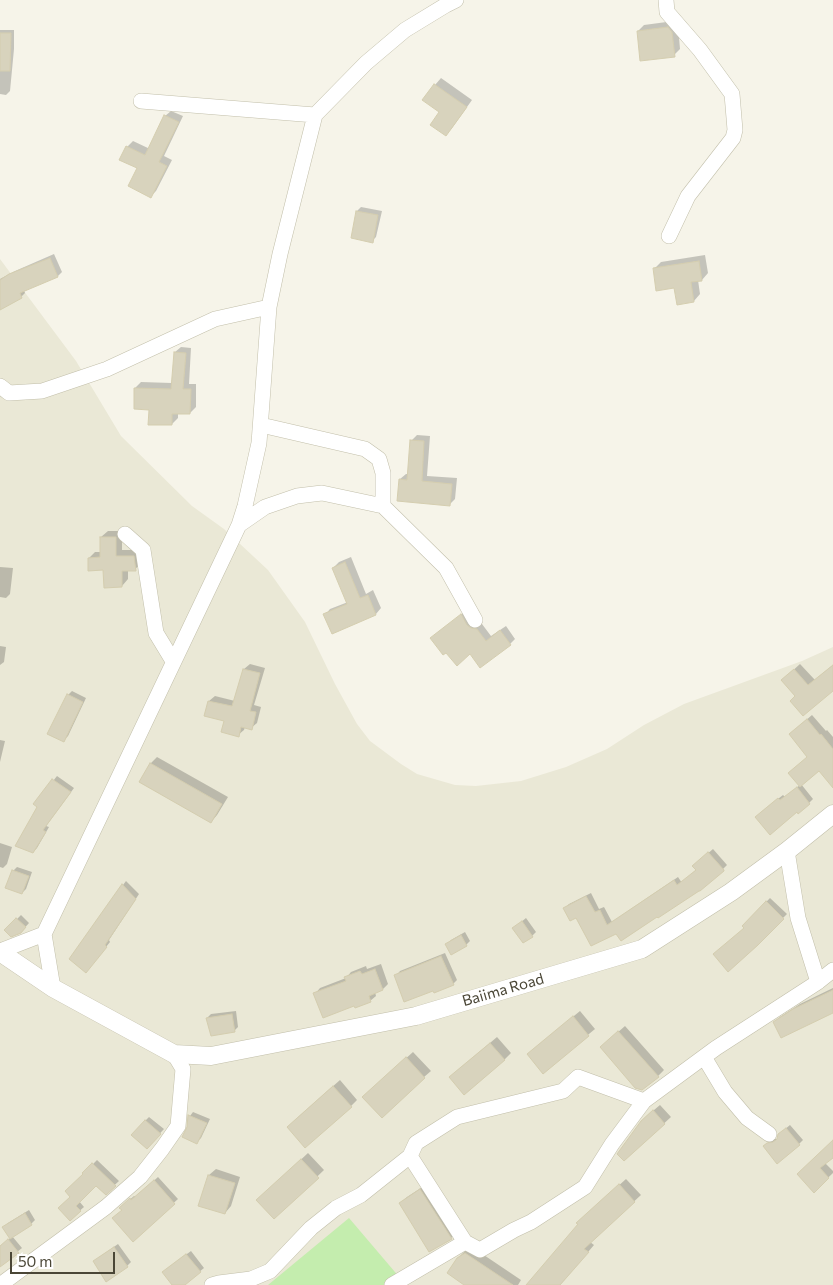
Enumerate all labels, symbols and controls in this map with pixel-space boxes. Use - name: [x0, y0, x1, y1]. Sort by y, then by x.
- street label: Baiima Road: [460, 970, 546, 1010]
- scale bar: [12, 1242, 118, 1274]
- text: 50 m: [18, 1252, 52, 1270]

